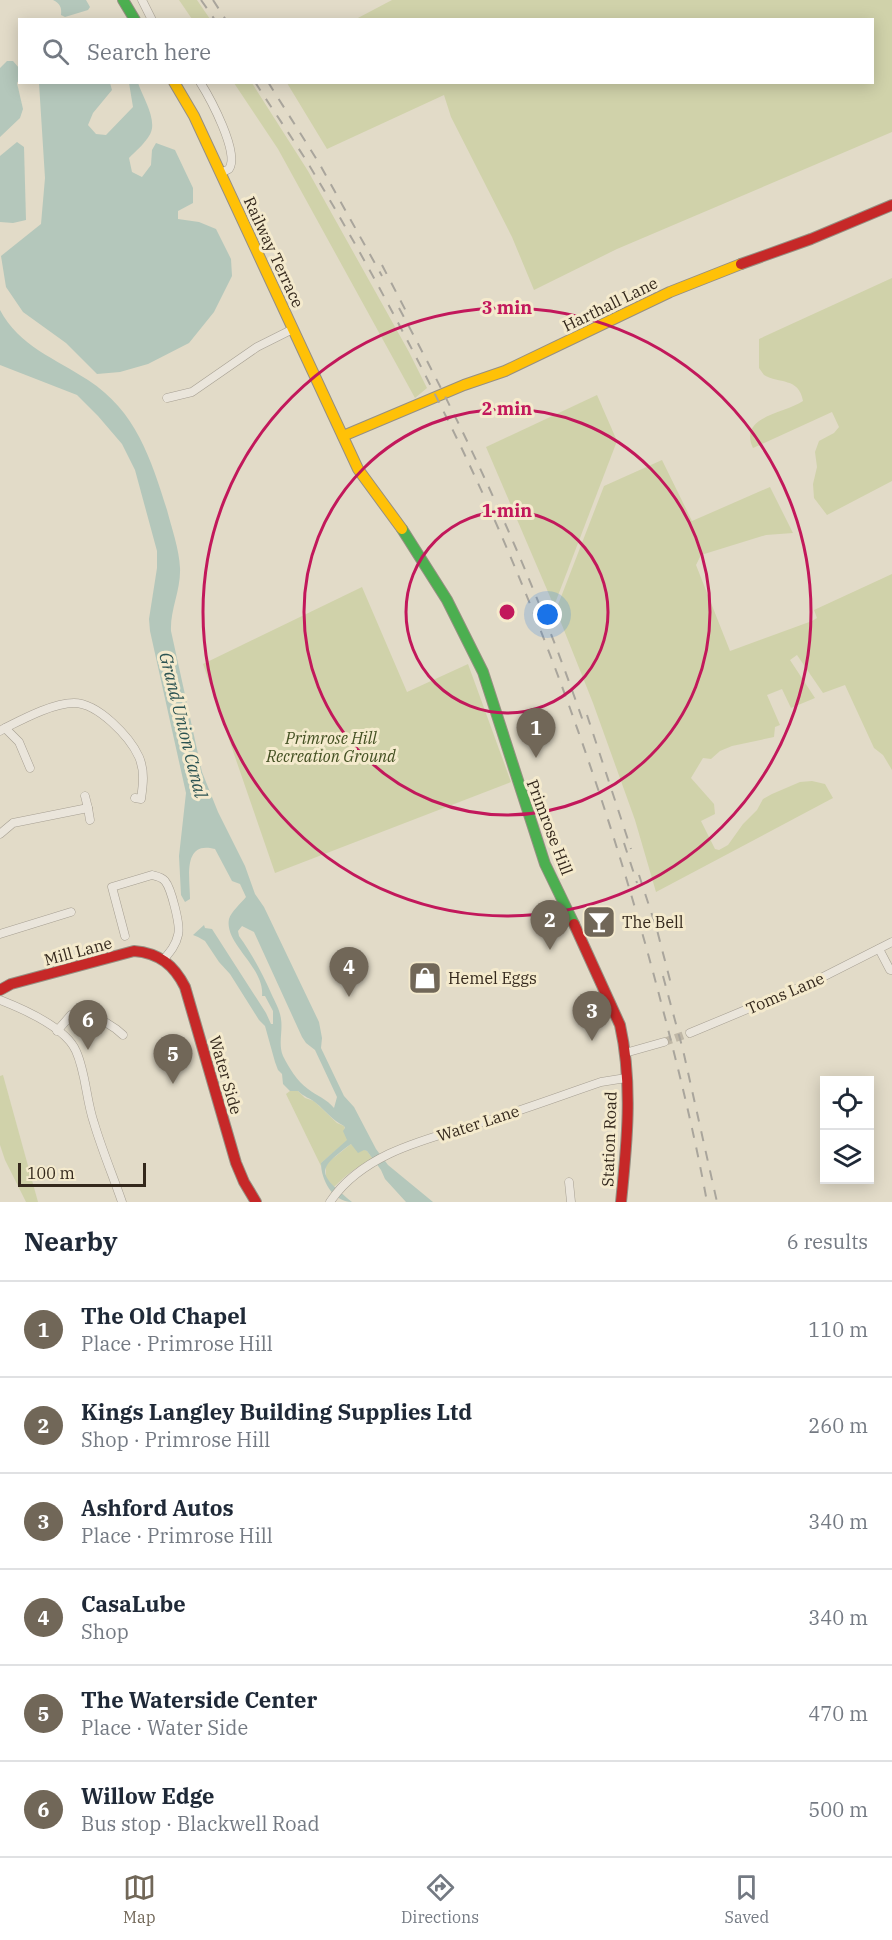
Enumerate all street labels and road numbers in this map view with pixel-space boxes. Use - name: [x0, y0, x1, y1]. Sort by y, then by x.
- street label: Railway Terrace: [240, 193, 308, 311]
- street label: Harthall Lane: [559, 272, 661, 336]
- street label: Primrose Hill: [523, 776, 577, 878]
- street label: Mill Lane: [42, 932, 114, 970]
- street label: Toms Lane: [743, 968, 827, 1018]
- street label: Water Side: [205, 1033, 247, 1117]
- street label: Station Road: [597, 1091, 621, 1187]
- street label: Water Lane: [434, 1100, 522, 1146]

